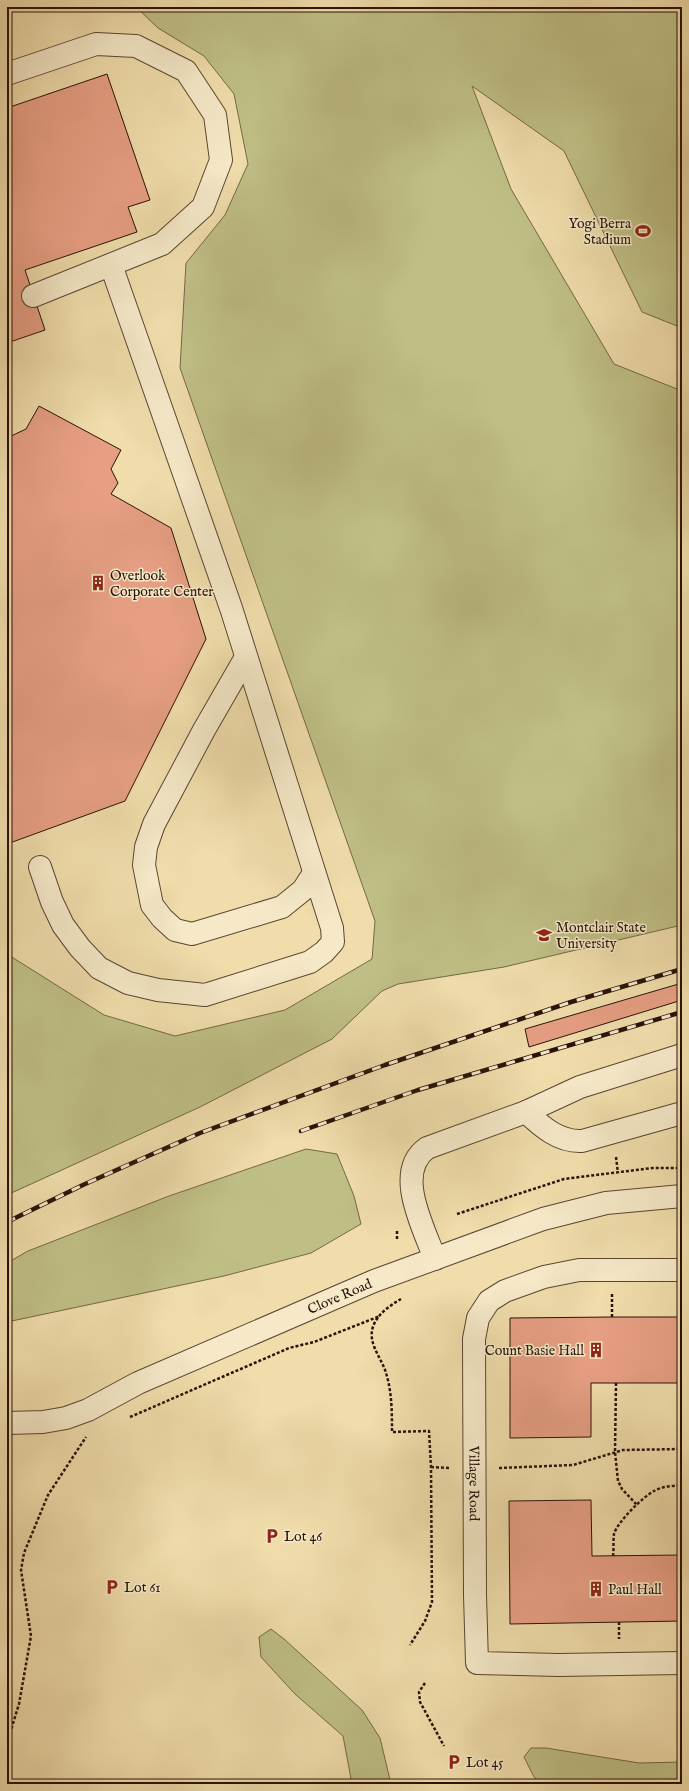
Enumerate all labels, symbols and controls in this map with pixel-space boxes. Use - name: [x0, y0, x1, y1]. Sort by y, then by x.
- place label: Yogi Berra Stadium: [568, 215, 632, 249]
- sports icon: Yogi Berra Stadium: [634, 222, 652, 240]
- place label: Overlook Corporate Center: [110, 567, 213, 601]
- building icon: Overlook Corporate Center: [89, 574, 107, 592]
- place label: Montclair State University: [556, 919, 646, 953]
- school or university icon: Montclair State University: [535, 926, 553, 944]
- street label: Clove Road: [305, 1275, 375, 1319]
- building icon: Count Basie Hall: [587, 1341, 605, 1359]
- place label: Count Basie Hall: [485, 1342, 584, 1360]
- street label: Village Road: [464, 1445, 483, 1522]
- parking icon: Lot 46: [263, 1527, 281, 1545]
- place label: Lot 46: [284, 1528, 323, 1546]
- parking icon: Lot 61: [103, 1578, 121, 1596]
- place label: Lot 61: [124, 1579, 161, 1597]
- building icon: Paul Hall: [587, 1580, 605, 1598]
- place label: Paul Hall: [608, 1581, 662, 1599]
- parking icon: Lot 45: [445, 1753, 463, 1771]
- place label: Lot 45: [466, 1754, 503, 1772]

